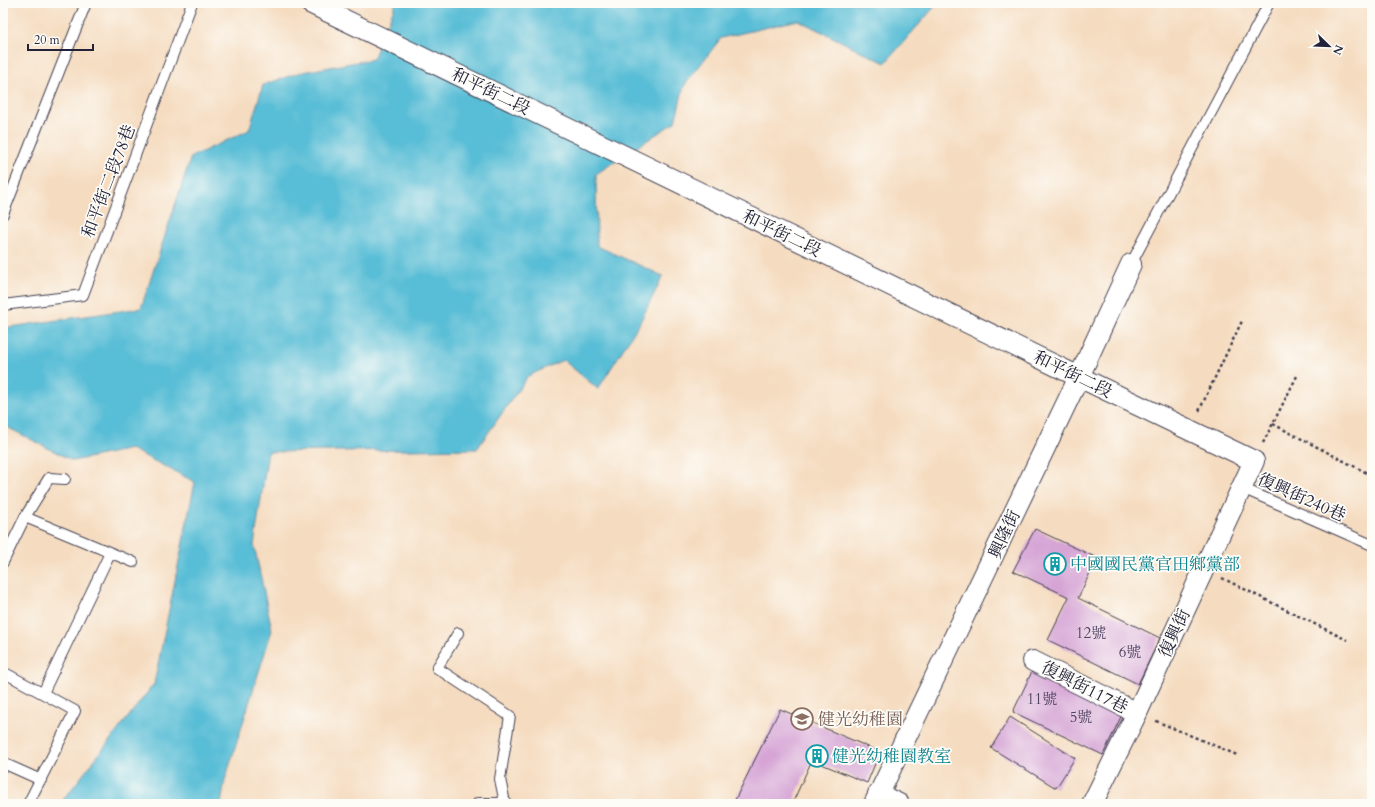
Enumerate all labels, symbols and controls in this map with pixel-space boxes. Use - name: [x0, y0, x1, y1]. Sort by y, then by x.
- scale bar: [28, 26, 93, 52]
- north arrow: [1309, 26, 1349, 66]
- text: 20 m: [34, 32, 61, 48]
- text: N: [1329, 42, 1347, 57]
- street label: 和平街二段: [448, 62, 534, 120]
- street label: 和平街二段78巷: [76, 121, 141, 241]
- street label: 和平街二段: [739, 204, 825, 262]
- street label: 和平街二段: [1030, 345, 1116, 403]
- street label: 復興街240巷: [1254, 468, 1349, 527]
- street label: 興隆街: [983, 506, 1026, 562]
- building icon: 中國國民黨官田鄉黨部: [1042, 551, 1068, 577]
- place label: 中國國民黨官田鄉黨部: [1070, 553, 1240, 576]
- street label: 復興街: [1153, 605, 1196, 661]
- house number: 12號: [1076, 623, 1106, 643]
- house number: 6號: [1119, 642, 1141, 662]
- street label: 復興街117巷: [1038, 656, 1132, 719]
- house number: 11號: [1027, 689, 1057, 709]
- school or university icon: 健光幼稚園: [789, 706, 815, 732]
- house number: 5號: [1070, 707, 1092, 727]
- place label: 健光幼稚園: [818, 708, 903, 731]
- building icon: 健光幼稚園教室: [804, 743, 830, 769]
- place label: 健光幼稚園教室: [832, 745, 951, 768]

